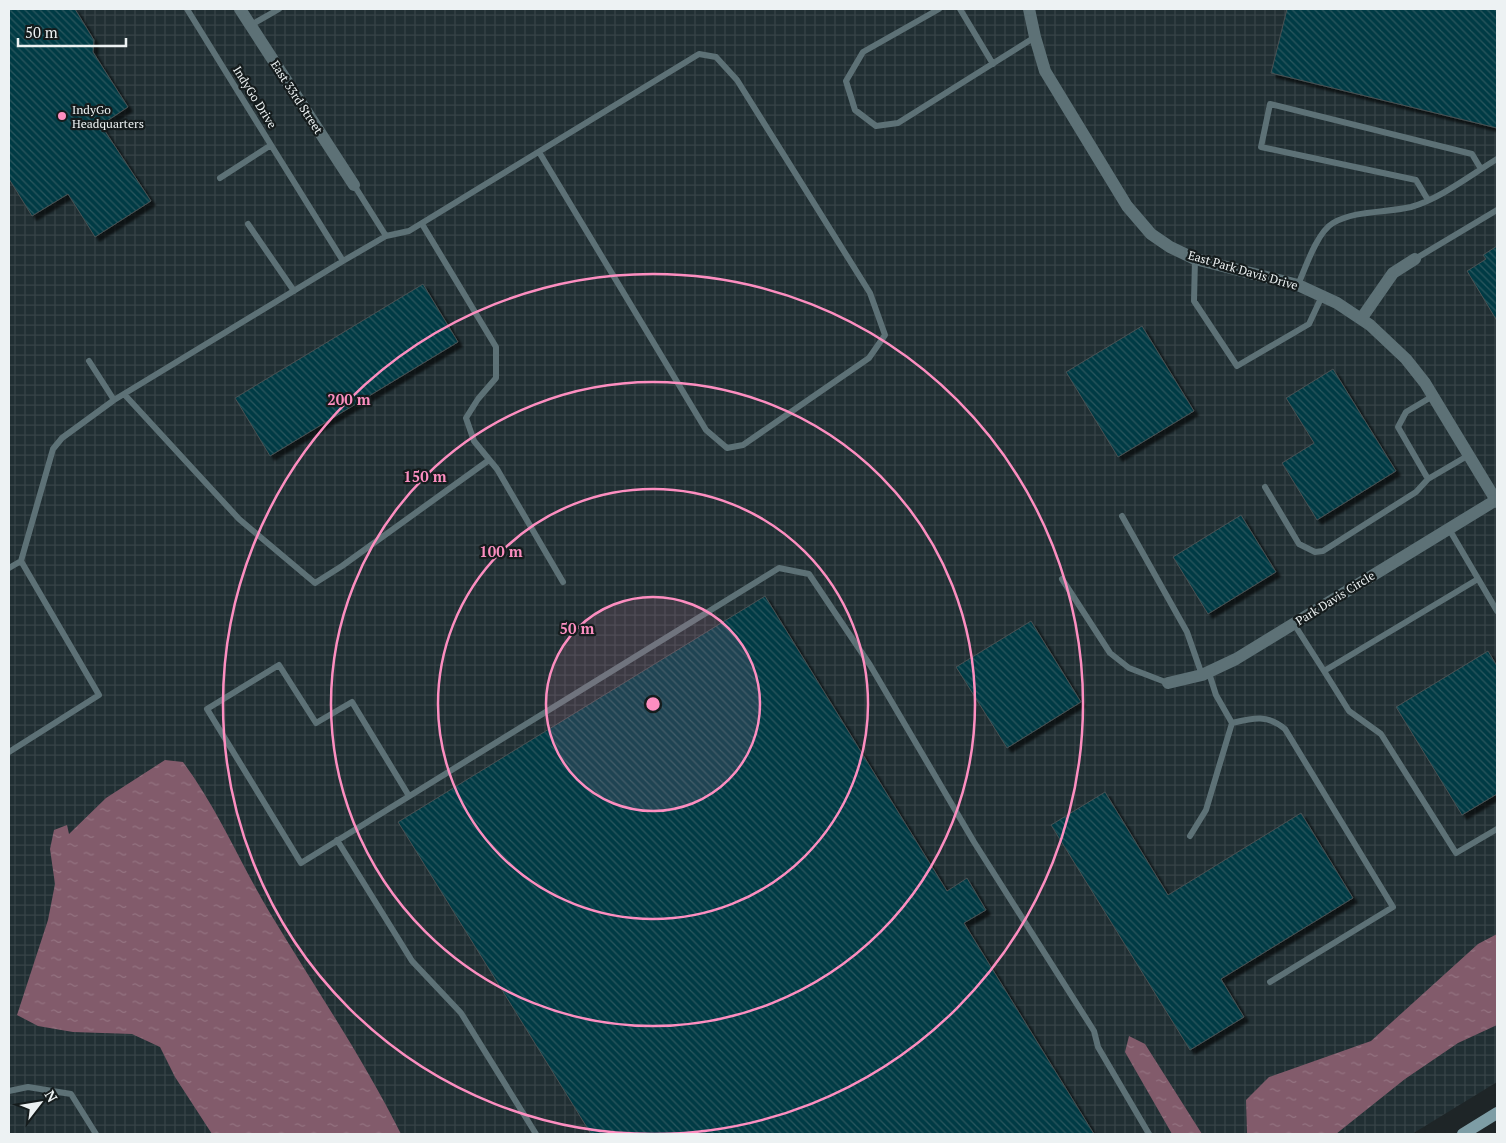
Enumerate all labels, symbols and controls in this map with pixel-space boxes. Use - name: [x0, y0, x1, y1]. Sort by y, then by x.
- scale bar: [18, 15, 125, 47]
- text: 50 m: [25, 22, 58, 42]
- street label: East 33rd Street: [268, 57, 327, 137]
- street label: IndyGo Drive: [230, 63, 280, 131]
- place label: IndyGo Headquarters: [72, 102, 144, 131]
- marker: IndyGo Headquarters: [56, 110, 68, 122]
- street label: East Park Davis Drive: [1186, 247, 1300, 293]
- text: 200 m: [327, 389, 371, 409]
- text: 150 m: [403, 466, 447, 486]
- text: 100 m: [479, 541, 523, 561]
- street label: Park Davis Circle: [1293, 568, 1377, 628]
- text: 50 m: [560, 618, 595, 638]
- centre of rings: [644, 695, 662, 713]
- north arrow: [15, 1078, 65, 1128]
- text: N: [41, 1087, 63, 1106]

